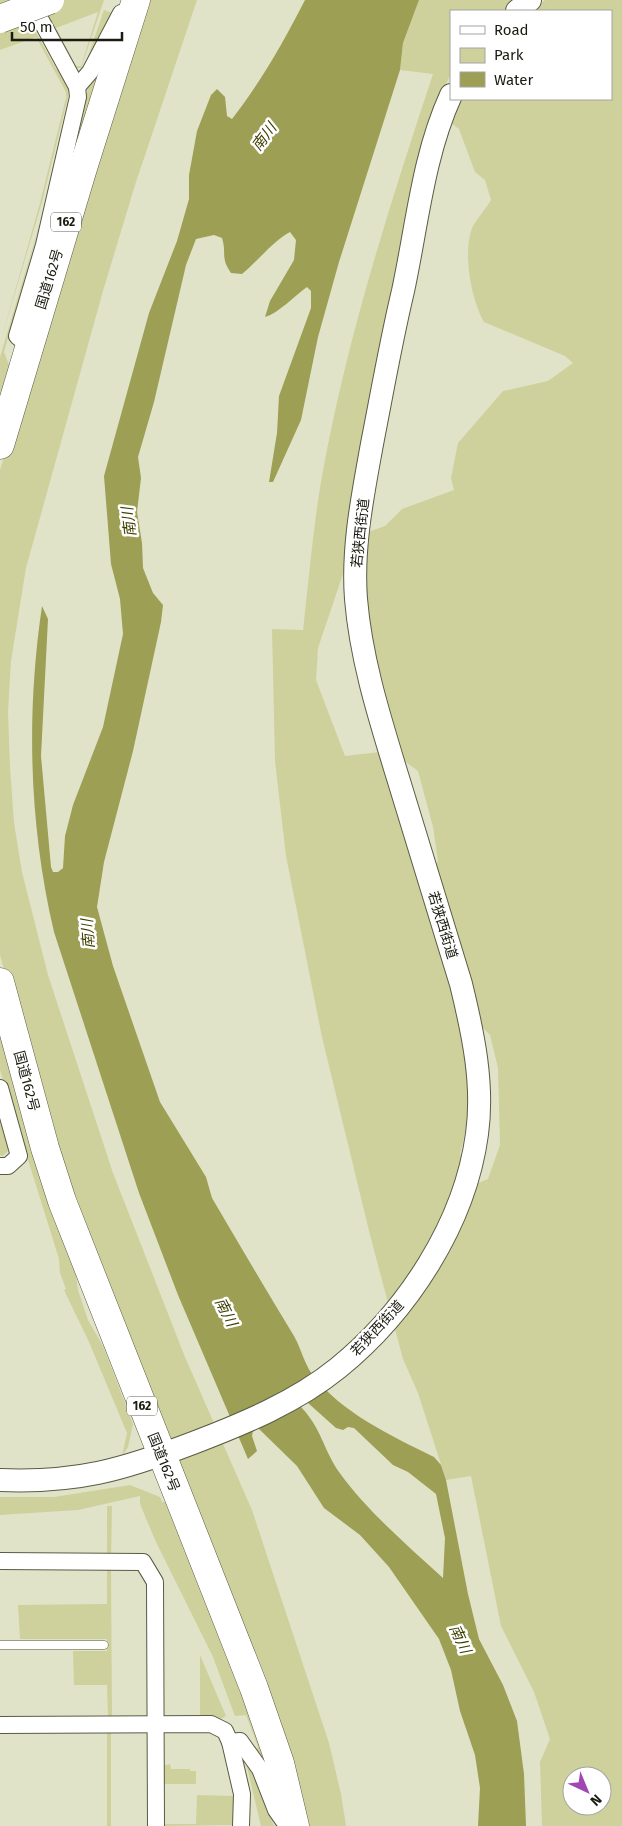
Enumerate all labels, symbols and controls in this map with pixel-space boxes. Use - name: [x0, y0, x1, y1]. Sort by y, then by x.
- scale bar: [12, 10, 122, 42]
- legend: [450, 10, 612, 100]
- text: 50 m: [20, 18, 53, 36]
- text: Road: [494, 21, 529, 39]
- text: Park: [494, 46, 524, 64]
- text: Water: [494, 71, 533, 89]
- water label: 南川: [248, 118, 281, 154]
- road number: 162: [51, 212, 81, 232]
- street label: 国道162号: [32, 247, 67, 311]
- street label: 若狭西街道: [348, 497, 373, 569]
- water label: 南川: [118, 504, 140, 538]
- street label: 若狭西街道: [424, 889, 461, 961]
- water label: 南川: [78, 916, 98, 950]
- street label: 国道162号: [10, 1049, 43, 1113]
- water label: 南川: [211, 1295, 242, 1331]
- street label: 若狭西街道: [347, 1297, 407, 1360]
- road number: 162: [127, 1396, 157, 1415]
- street label: 国道162号: [144, 1430, 183, 1494]
- water label: 南川: [446, 1622, 475, 1658]
- north arrow: [562, 1766, 612, 1816]
- text: N: [586, 1791, 605, 1809]

